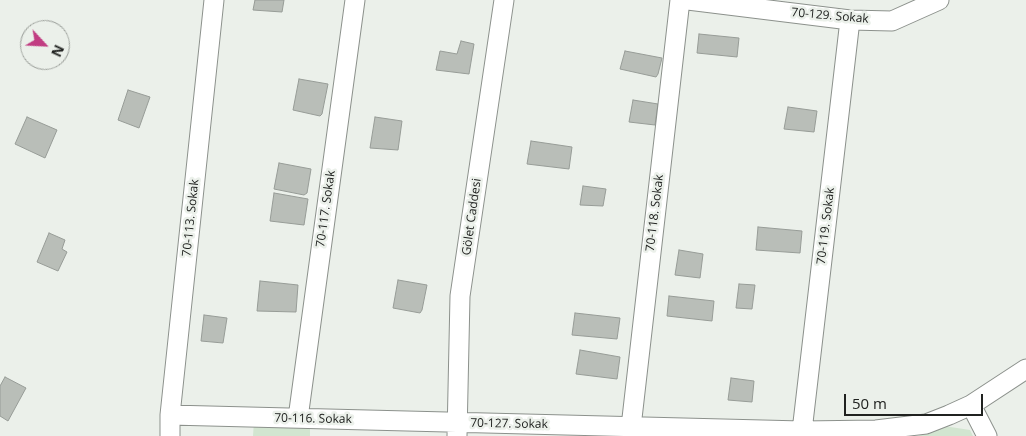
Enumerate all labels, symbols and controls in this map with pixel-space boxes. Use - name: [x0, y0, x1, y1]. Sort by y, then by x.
- street label: 70-129. Sokak: [791, 5, 869, 27]
- north arrow: [20, 20, 70, 70]
- text: N: [47, 42, 69, 60]
- street label: 70-117. Sokak: [313, 170, 339, 248]
- street label: 70-118. Sokak: [643, 174, 667, 252]
- street label: Gölet Caddesi: [459, 178, 485, 256]
- street label: 70-113. Sokak: [180, 179, 202, 257]
- street label: 70-119. Sokak: [814, 187, 838, 265]
- scale bar: [846, 384, 985, 416]
- text: 50 m: [852, 393, 887, 413]
- street label: 70-116. Sokak: [274, 411, 352, 427]
- street label: 70-127. Sokak: [470, 416, 548, 432]

